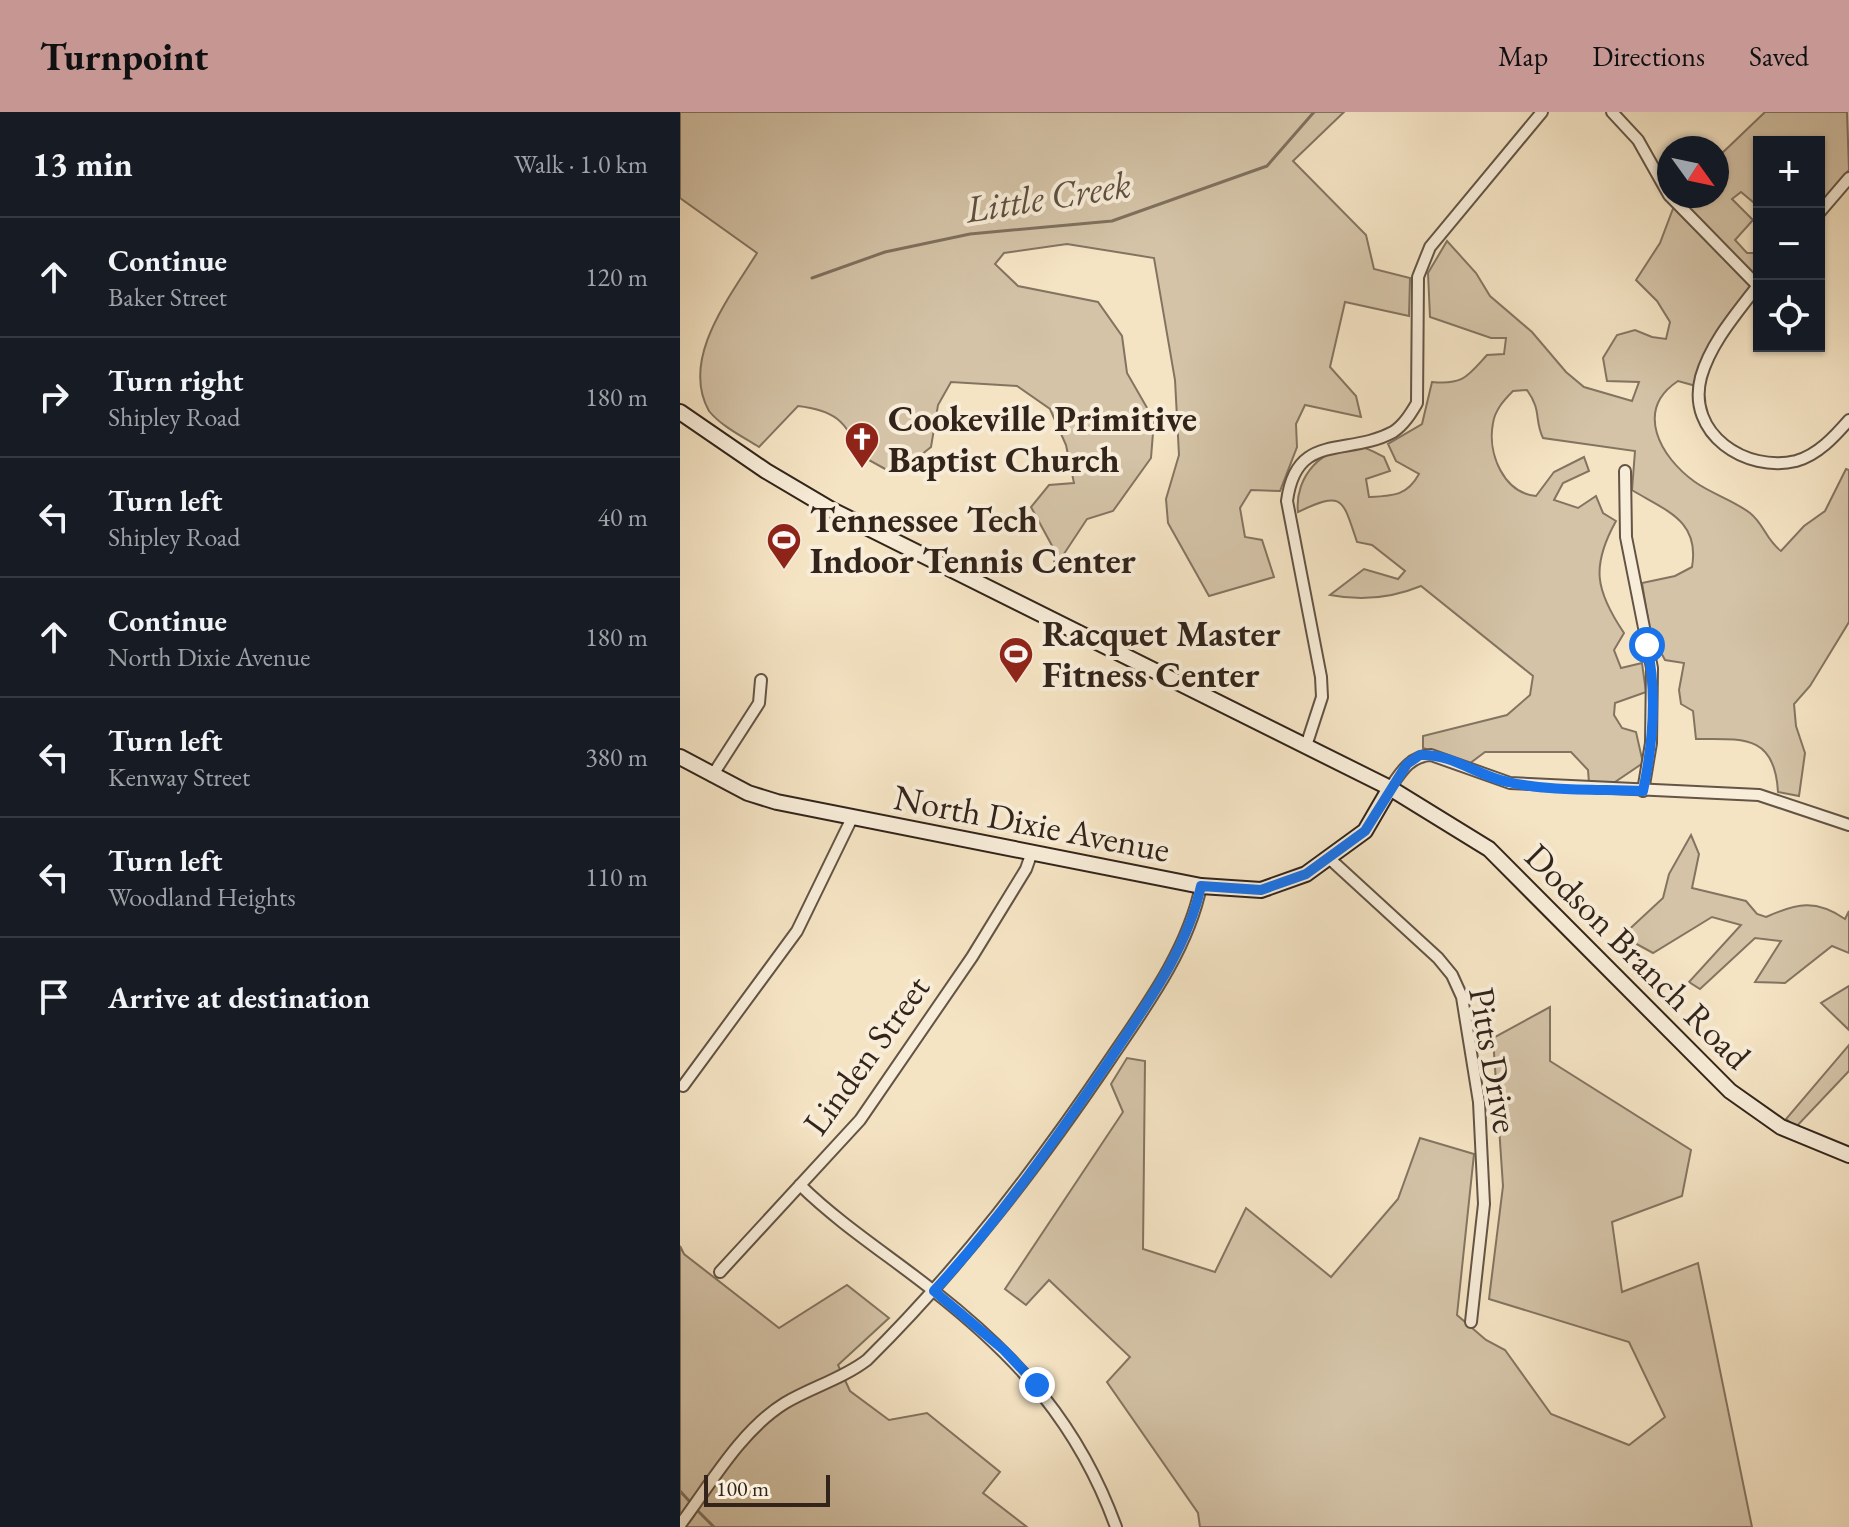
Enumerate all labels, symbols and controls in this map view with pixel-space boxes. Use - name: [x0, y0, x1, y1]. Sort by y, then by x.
- text: Turnpoint: [40, 32, 208, 81]
- text: Map: [1498, 38, 1548, 74]
- text: Directions: [1592, 38, 1705, 74]
- text: Saved: [1749, 38, 1809, 74]
- north arrow: [1657, 136, 1729, 208]
- map controls: [1753, 136, 1825, 352]
- button: +: [1753, 136, 1825, 208]
- text: 13 min: [32, 142, 133, 186]
- text: Walk · 1.0 km: [514, 147, 648, 181]
- water label: Little Creek: [961, 159, 1134, 233]
- button: −: [1753, 208, 1825, 280]
- text: Continue: [108, 241, 227, 280]
- icon: ahead: [32, 255, 76, 299]
- text: 120 m: [585, 260, 648, 294]
- text: Baker Street: [108, 280, 227, 314]
- button: locate: [1753, 280, 1825, 352]
- text: Turn right: [108, 361, 244, 400]
- icon: right: [32, 375, 76, 419]
- text: 180 m: [585, 380, 648, 414]
- place label: Cookeville Primitive Baptist Church: [888, 395, 1197, 483]
- text: Shipley Road: [108, 400, 240, 434]
- church icon: Cookeville Primitive Baptist Church: [843, 420, 881, 470]
- text: Turn left: [108, 481, 222, 520]
- icon: left: [32, 495, 76, 539]
- place label: Tennessee Tech Indoor Tennis Center: [810, 496, 1136, 584]
- text: 40 m: [598, 500, 648, 534]
- text: Shipley Road: [108, 520, 240, 554]
- sports icon: Tennessee Tech Indoor Tennis Center: [765, 521, 803, 571]
- text: Continue: [108, 601, 227, 640]
- place label: Racquet Master Fitness Center: [1042, 610, 1281, 698]
- icon: ahead: [32, 615, 76, 659]
- text: 180 m: [585, 620, 648, 654]
- route start: [1629, 627, 1665, 663]
- sports icon: Racquet Master Fitness Center: [997, 635, 1035, 685]
- text: North Dixie Avenue: [108, 640, 310, 674]
- text: Turn left: [108, 721, 222, 760]
- icon: left: [32, 735, 76, 779]
- text: 380 m: [585, 740, 648, 774]
- text: Kenway Street: [108, 760, 250, 794]
- street label: North Dixie Avenue: [890, 773, 1174, 873]
- street label: Dodson Branch Road: [1515, 833, 1762, 1080]
- text: Turn left: [108, 841, 222, 880]
- icon: left: [32, 855, 76, 899]
- text: 110 m: [585, 860, 648, 894]
- text: Woodland Heights: [108, 880, 296, 914]
- street label: Linden Street: [792, 965, 940, 1144]
- icon: arrive: [32, 975, 76, 1019]
- text: Arrive at destination: [108, 978, 370, 1017]
- street label: Pitts Drive: [1458, 984, 1530, 1136]
- route end: [1019, 1367, 1055, 1403]
- scale bar: [704, 1471, 830, 1507]
- text: 100 m: [716, 1474, 769, 1503]

